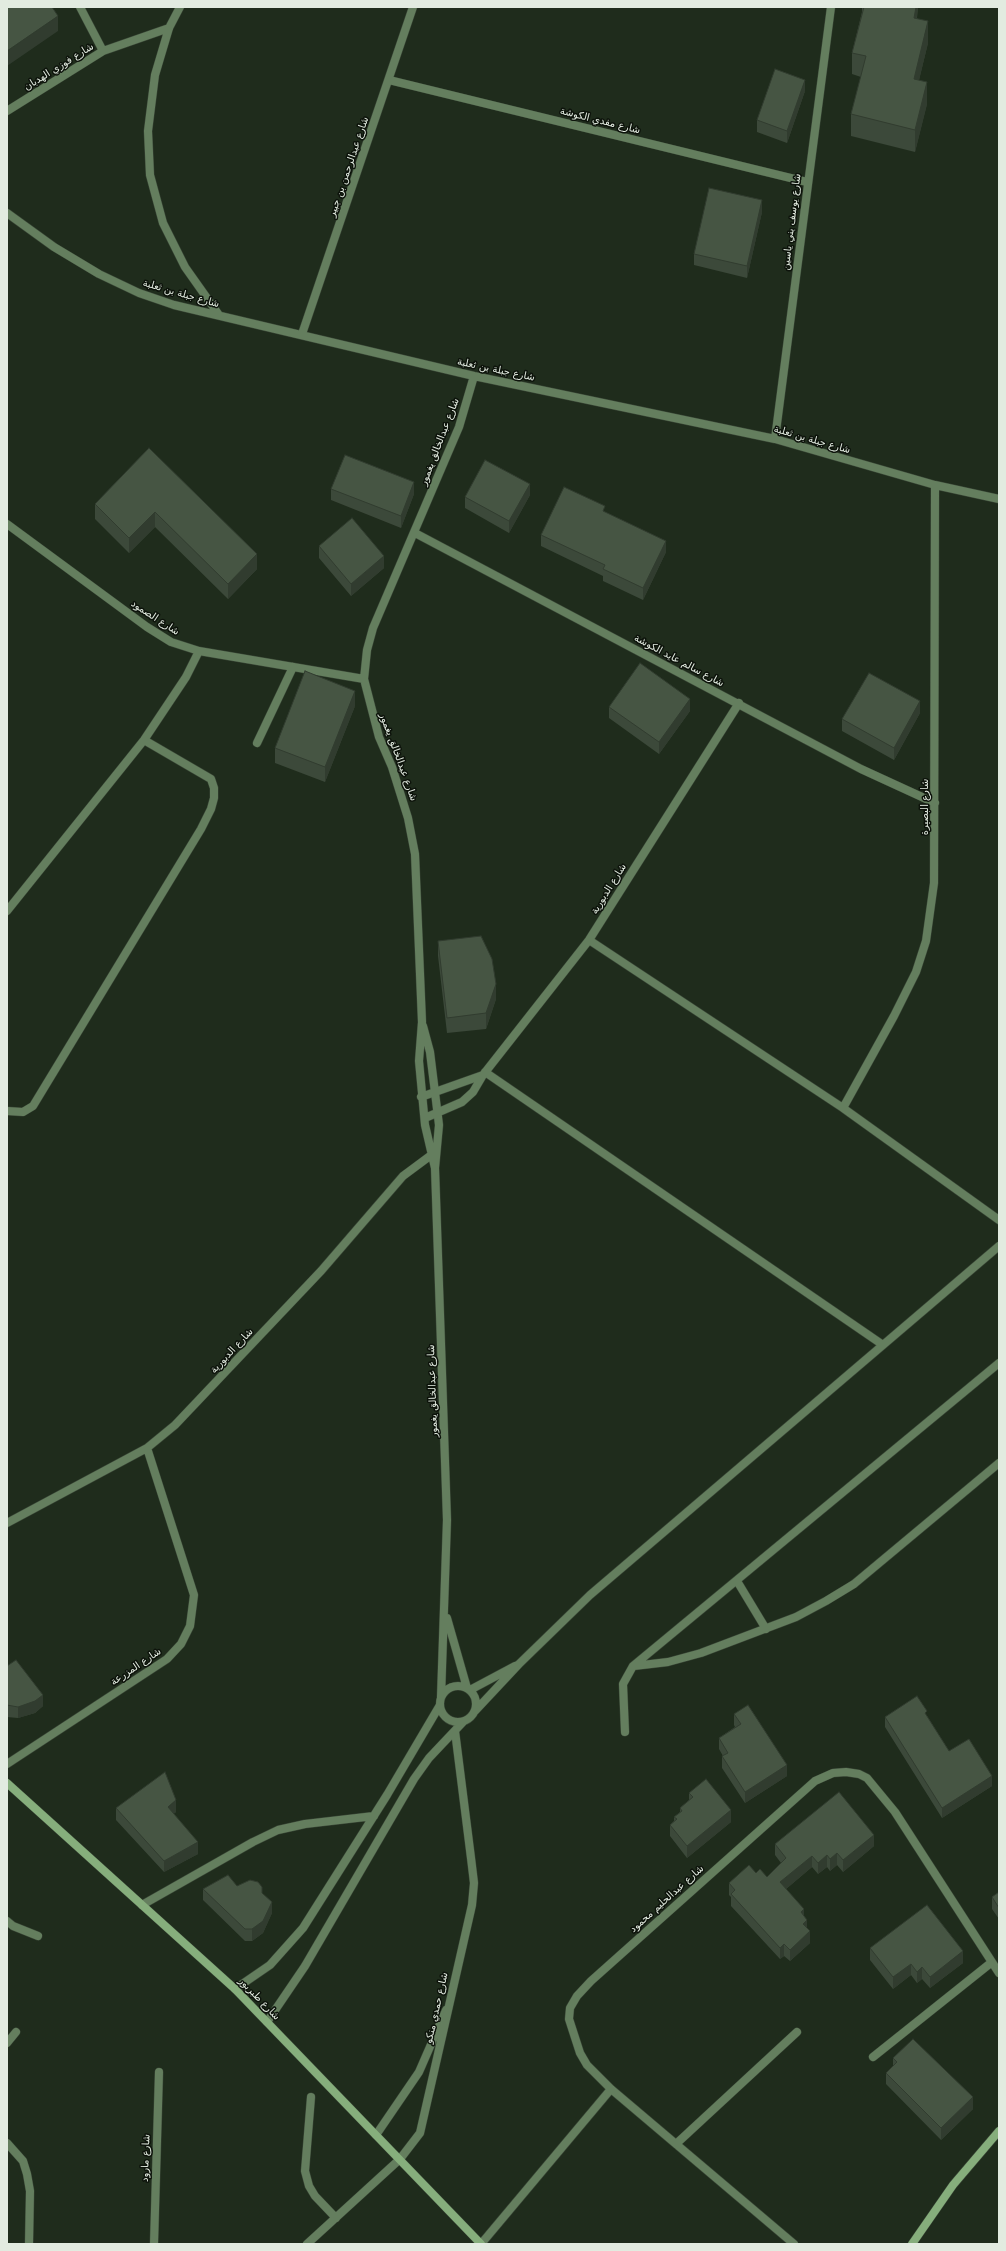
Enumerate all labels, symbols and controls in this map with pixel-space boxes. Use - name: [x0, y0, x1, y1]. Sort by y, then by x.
- street label: شارع فوزي الهدبان: [22, 41, 96, 93]
- street label: شارع مفدي الكوشة: [559, 105, 641, 137]
- street label: شارع عبدالرحمن بن جبير: [326, 115, 372, 219]
- street label: شارع يوسف بني ياسين: [780, 173, 804, 271]
- street label: شارع جبلة بن ثعلبة: [141, 277, 221, 311]
- street label: شارع جبلة بن ثعلبة: [456, 356, 536, 384]
- street label: شارع عبدالخالق يغمور: [418, 396, 462, 488]
- street label: شارع جبلة بن ثعلبة: [772, 423, 852, 457]
- street label: شارع الصمود: [129, 598, 181, 638]
- street label: شارع سالم عايد الكوشة: [632, 632, 726, 690]
- street label: شارع عبدالخالق يغمور: [376, 711, 420, 803]
- street label: شارع البصيرة: [919, 779, 931, 835]
- street label: شارع الدبورية: [589, 861, 629, 917]
- street label: شارع الدبورية: [208, 1326, 256, 1376]
- street label: شارع عبدالخالق يغمور: [425, 1344, 441, 1438]
- street label: شارع المزرعة: [108, 1646, 164, 1688]
- street label: شارع عبدالحليم محمود: [628, 1863, 706, 1935]
- street label: شارع حمدي منكو: [423, 1971, 451, 2045]
- street label: شارع طبربور: [236, 1975, 282, 2023]
- street label: شارع مارود: [139, 2134, 153, 2182]

